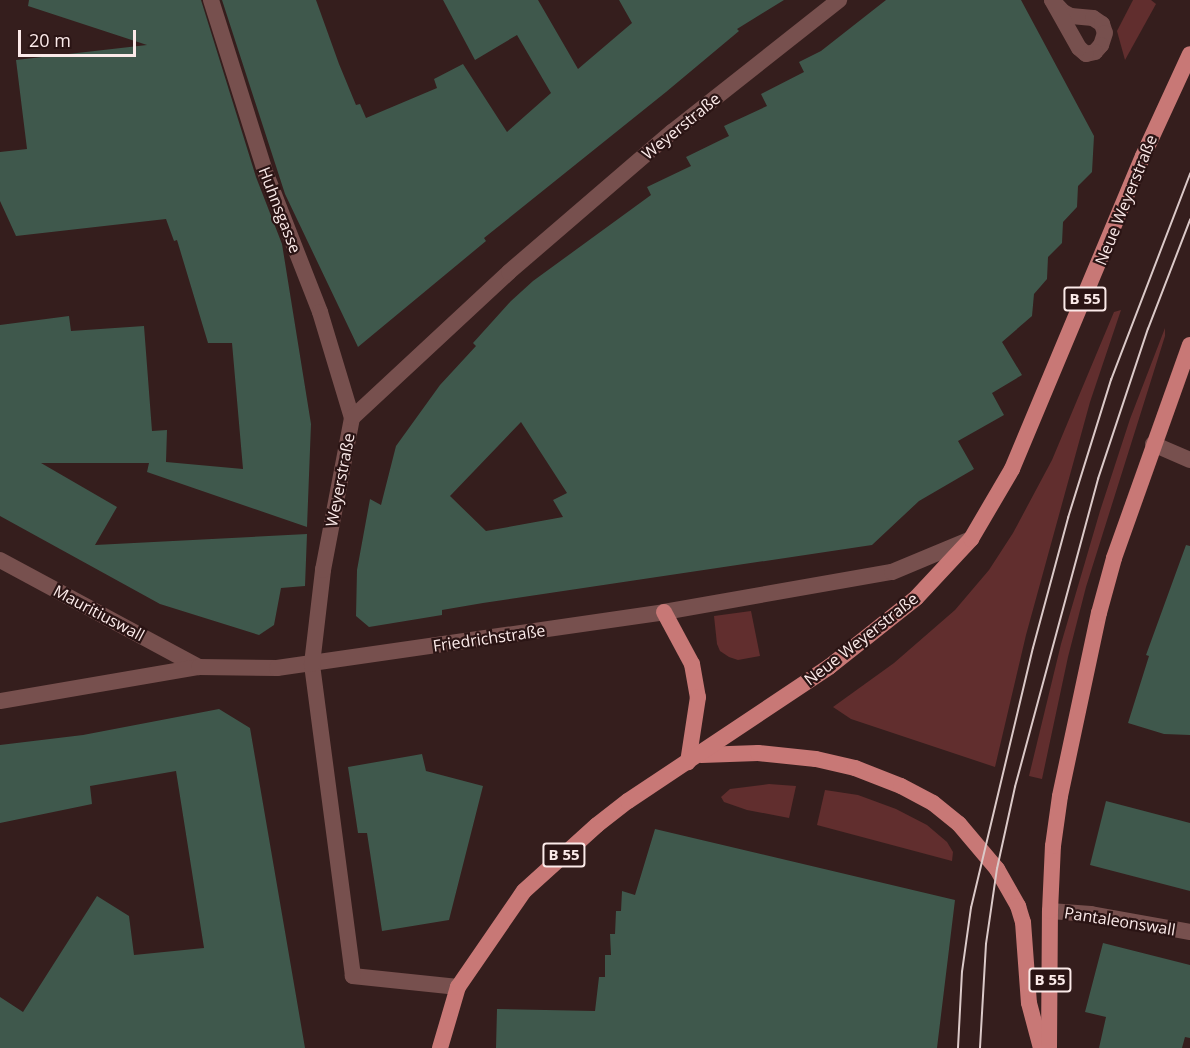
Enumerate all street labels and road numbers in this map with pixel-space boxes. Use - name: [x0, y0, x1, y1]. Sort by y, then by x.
- street label: Weyerstraße: [638, 89, 724, 163]
- street label: Neue Weyerstraße: [1091, 132, 1161, 268]
- street label: Huhnsgasse: [255, 164, 305, 256]
- road number: B 55: [1062, 287, 1108, 311]
- street label: Weyerstraße: [322, 432, 358, 528]
- street label: Mauritiuswall: [50, 581, 148, 645]
- street label: Neue Weyerstraße: [800, 589, 922, 689]
- street label: Friedrichstraße: [432, 621, 546, 655]
- road number: B 55: [542, 843, 586, 867]
- street label: Pantaleonswall: [1063, 903, 1177, 939]
- road number: B 55: [1028, 968, 1072, 992]

